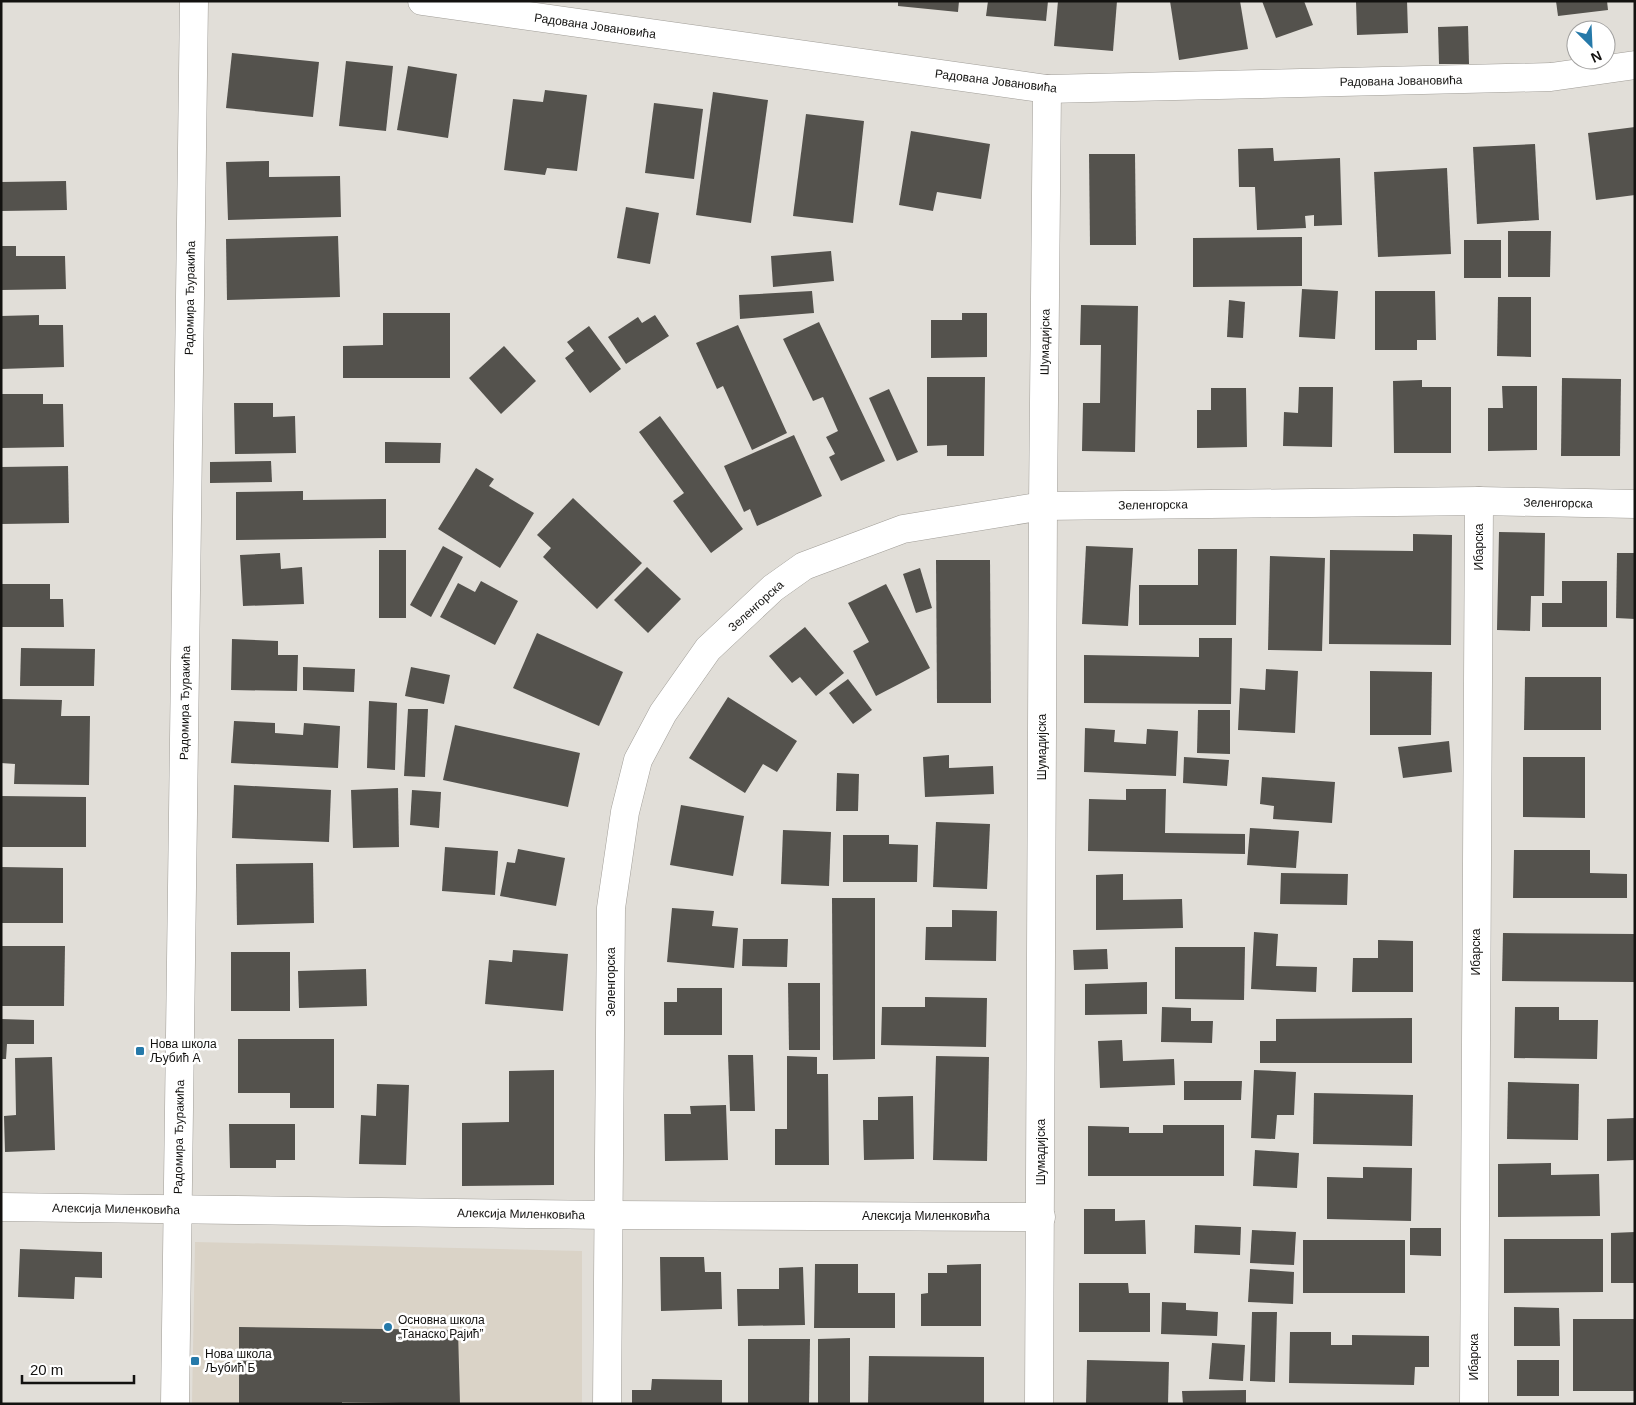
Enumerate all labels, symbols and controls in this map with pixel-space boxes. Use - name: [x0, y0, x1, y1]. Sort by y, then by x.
- street label: Радована Јовановића: [533, 11, 657, 42]
- north arrow: [1566, 20, 1616, 70]
- text: N: [1588, 48, 1604, 66]
- street label: Радована Јовановића: [934, 67, 1058, 95]
- street label: Радована Јовановића: [1339, 73, 1463, 89]
- street label: Радомира Ђуракића: [182, 240, 198, 355]
- street label: Шумадијска: [1037, 308, 1053, 375]
- street label: Зеленгорска: [1523, 495, 1593, 511]
- street label: Зеленгорска: [1118, 497, 1188, 513]
- street label: Ибарска: [1472, 523, 1486, 570]
- street label: Зеленгорска: [725, 577, 787, 634]
- street label: Радомира Ђуракића: [177, 645, 193, 760]
- street label: Шумадијска: [1035, 714, 1049, 780]
- street label: Ибарска: [1469, 928, 1483, 975]
- street label: Зеленгорска: [604, 947, 618, 1017]
- place label: Нова школа Љубић А: [150, 1037, 217, 1065]
- marker: Нова школа Љубић А: [134, 1045, 146, 1057]
- street label: Радомира Ђуракића: [171, 1079, 187, 1194]
- street label: Шумадијска: [1034, 1119, 1048, 1185]
- street label: Алексија Миленковића: [52, 1201, 180, 1217]
- street label: Алексија Миленковића: [457, 1206, 585, 1222]
- street label: Алексија Миленковића: [862, 1209, 990, 1223]
- place label: Основна школа „Танаско Рајић”: [398, 1313, 485, 1341]
- marker: Основна школа „Танаско Рајић”: [382, 1321, 394, 1333]
- street label: Ибарска: [1467, 1333, 1481, 1380]
- place label: Нова школа Љубић Б: [205, 1347, 272, 1375]
- scale bar: [22, 1352, 135, 1384]
- marker: Нова школа Љубић Б: [189, 1355, 201, 1367]
- text: 20 m: [30, 1361, 63, 1378]

